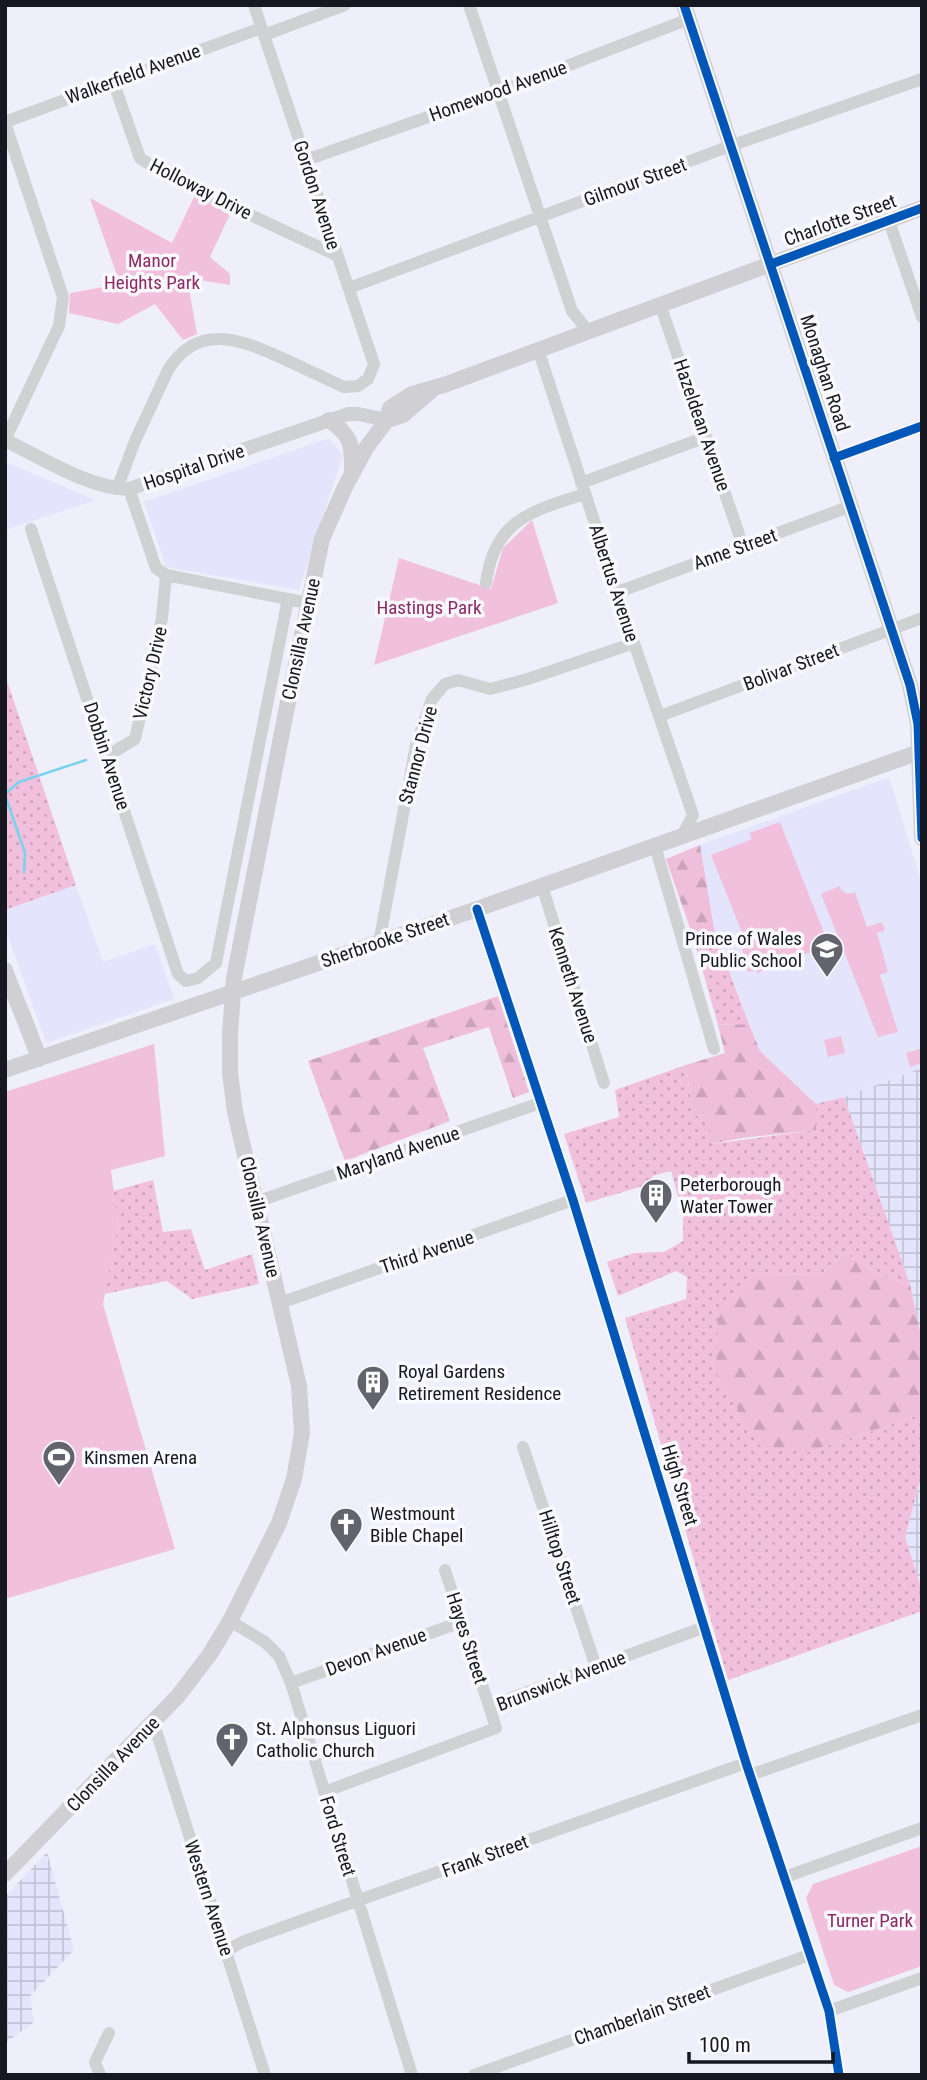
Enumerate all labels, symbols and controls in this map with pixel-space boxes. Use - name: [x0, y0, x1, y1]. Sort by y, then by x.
- street label: Walkerfield Avenue: [62, 39, 204, 109]
- street label: Homewood Avenue: [426, 55, 570, 127]
- street label: Gordon Avenue: [289, 137, 346, 253]
- street label: Gilmour Street: [580, 153, 690, 211]
- street label: Holloway Drive: [146, 154, 256, 224]
- street label: Charlotte Street: [781, 189, 899, 251]
- park label: Manor Heights Park: [104, 249, 200, 294]
- street label: Monaghan Road: [795, 312, 855, 434]
- street label: Hazeldean Avenue: [669, 356, 735, 494]
- street label: Hospital Drive: [141, 439, 247, 495]
- street label: Albertus Avenue: [584, 521, 644, 645]
- street label: Anne Street: [690, 523, 780, 575]
- street label: Clonsilla Avenue: [277, 576, 325, 702]
- park label: Hastings Park: [376, 596, 482, 619]
- street label: Victory Drive: [128, 624, 172, 722]
- street label: Bolivar Street: [740, 638, 842, 696]
- street label: Dobbin Avenue: [79, 699, 135, 813]
- street label: Stannor Drive: [394, 703, 442, 807]
- street label: Sherbrooke Street: [318, 907, 452, 973]
- street label: Kenneth Avenue: [543, 924, 603, 1046]
- place label: Prince of Wales Public School: [685, 927, 802, 972]
- school or university icon: Prince of Wales Public School: [808, 930, 846, 979]
- street label: Maryland Avenue: [334, 1121, 463, 1185]
- street label: Clonsilla Avenue: [235, 1154, 285, 1280]
- place label: Peterborough Water Tower: [680, 1173, 781, 1218]
- building icon: Peterborough Water Tower: [637, 1176, 675, 1225]
- street label: Third Avenue: [377, 1225, 477, 1279]
- place label: Royal Gardens Retirement Residence: [398, 1360, 561, 1405]
- building icon: Royal Gardens Retirement Residence: [354, 1363, 392, 1412]
- sports icon: Kinsmen Arena: [40, 1438, 78, 1487]
- street label: High Street: [657, 1442, 703, 1528]
- place label: Kinsmen Arena: [84, 1446, 197, 1469]
- place label: Westmount Bible Chapel: [370, 1502, 463, 1547]
- church icon: Westmount Bible Chapel: [327, 1505, 365, 1554]
- street label: Hilltop Street: [534, 1507, 586, 1607]
- street label: Hayes Street: [441, 1589, 493, 1687]
- street label: Devon Avenue: [323, 1623, 430, 1681]
- street label: Brunswick Avenue: [493, 1646, 629, 1716]
- street label: Clonsilla Avenue: [62, 1711, 164, 1817]
- place label: St. Alphonsus Liguori Catholic Church: [256, 1717, 416, 1762]
- church icon: St. Alphonsus Liguori Catholic Church: [213, 1720, 251, 1769]
- street label: Ford Street: [315, 1793, 361, 1879]
- street label: Frank Street: [439, 1830, 531, 1882]
- street label: Western Avenue: [179, 1837, 239, 1959]
- park label: Turner Park: [827, 1909, 913, 1932]
- street label: Chamberlain Street: [571, 1980, 713, 2050]
- scale bar: [689, 2021, 832, 2064]
- text: 100 m: [699, 2033, 751, 2057]

